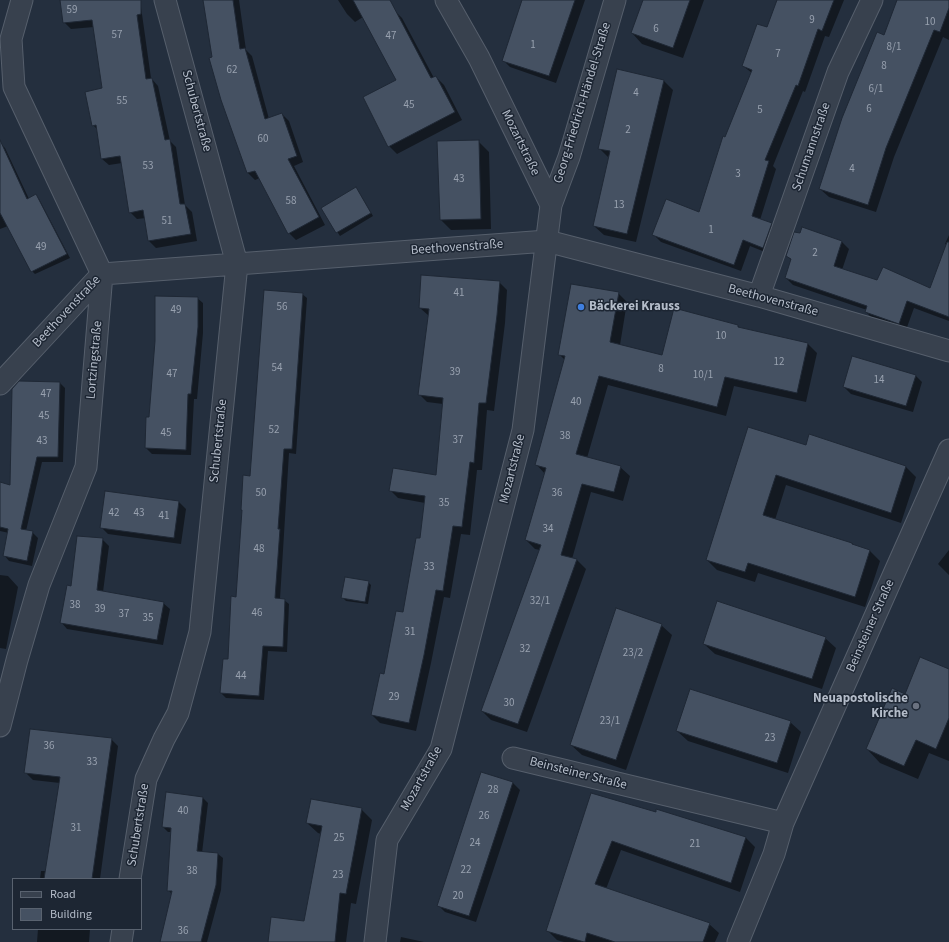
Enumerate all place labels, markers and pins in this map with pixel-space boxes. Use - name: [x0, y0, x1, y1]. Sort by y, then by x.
- place label: Bäckerei Krauss: [589, 299, 680, 315]
- marker: Bäckerei Krauss: [576, 302, 586, 312]
- place label: Neuapostolische Kirche: [813, 691, 908, 722]
- marker: Neuapostolische Kirche: [911, 701, 921, 711]

